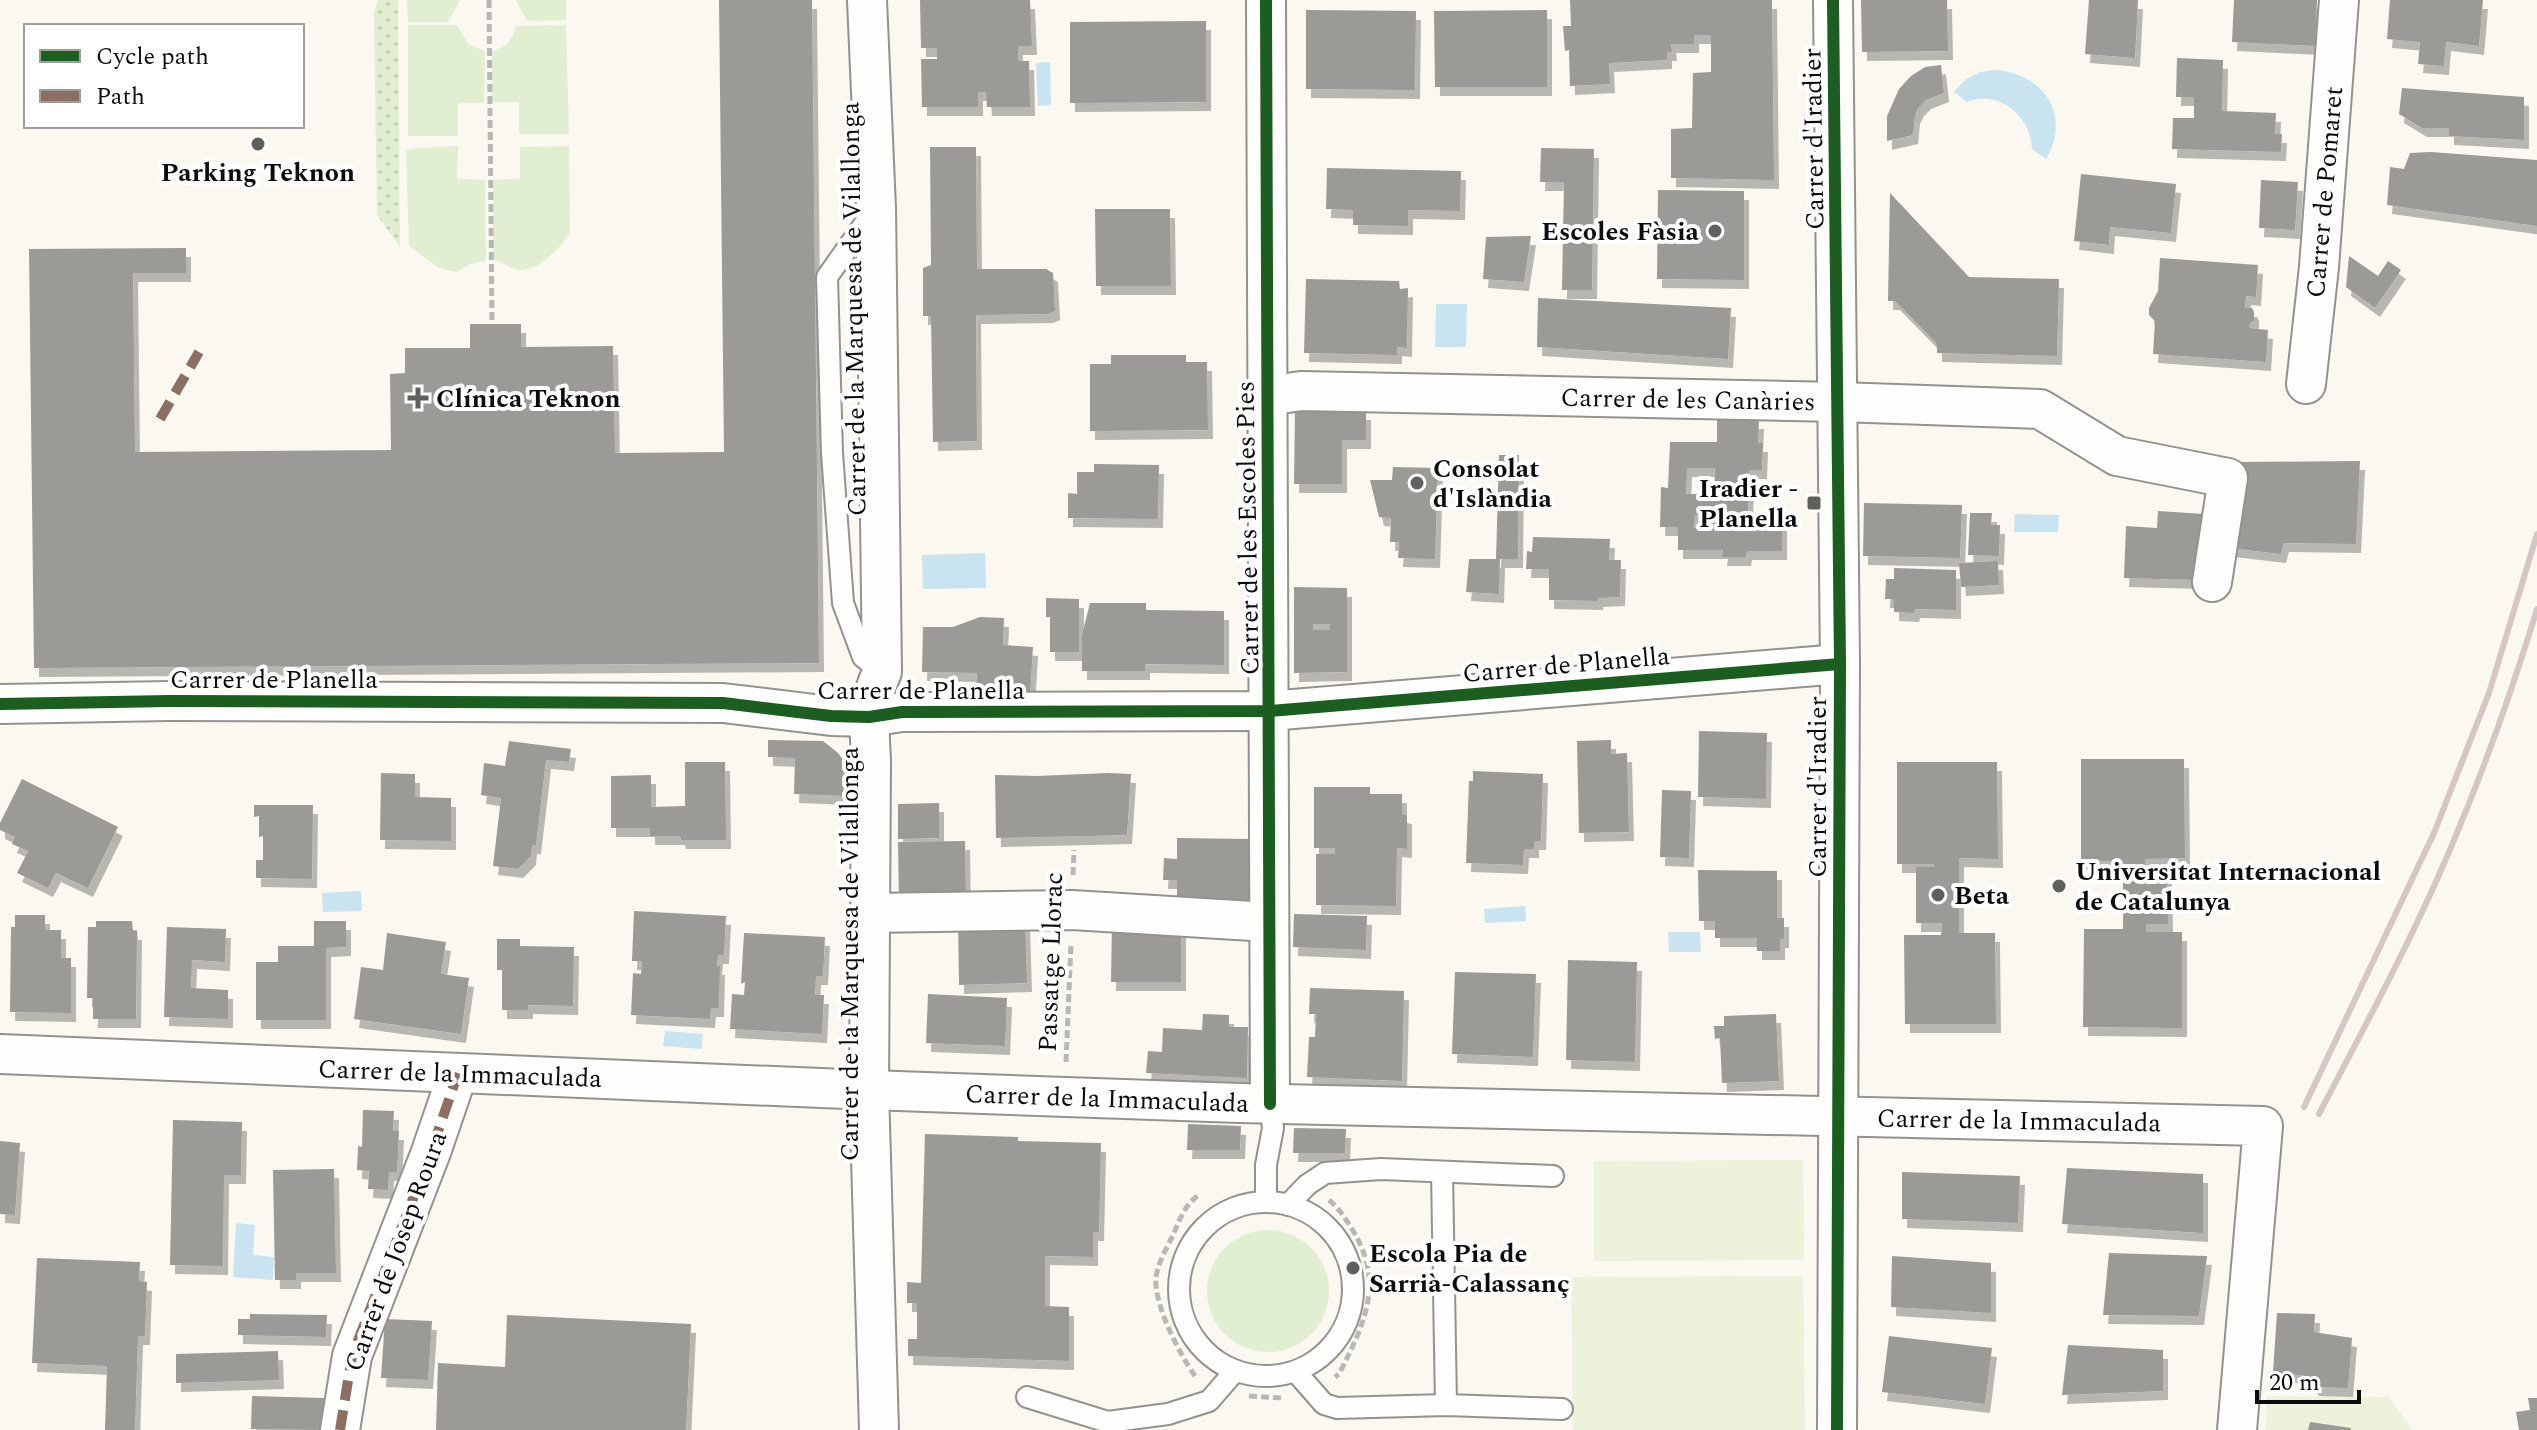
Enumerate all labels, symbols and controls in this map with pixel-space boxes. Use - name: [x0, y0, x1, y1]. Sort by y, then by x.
- legend: [24, 24, 304, 128]
- text: Cycle path: [96, 39, 209, 75]
- street label: Carrer d'Iradier: [1792, 48, 1836, 230]
- text: Path: [96, 79, 145, 115]
- street label: Carrer de Pomaret: [2296, 85, 2354, 300]
- street label: Carrer de la Marquesa de Vilallonga: [830, 101, 878, 517]
- marker: Parking Teknon: [249, 135, 267, 153]
- place label: Parking Teknon: [161, 153, 355, 193]
- place label: Escoles Fàsia: [1541, 212, 1700, 252]
- marker: Escoles Fàsia: [1706, 222, 1724, 240]
- street label: Carrer de les Canàries: [1560, 378, 1816, 422]
- place label: Clínica Teknon: [436, 379, 620, 419]
- street label: Carrer de les Escoles Pies: [1225, 380, 1271, 676]
- marker: Clínica Teknon: [407, 387, 429, 409]
- place label: Consolat d'Islàndia: [1433, 449, 1553, 519]
- place label: Iradier - Planella: [1699, 469, 1799, 539]
- marker: Consolat d'Islàndia: [1408, 474, 1426, 492]
- marker: Iradier - Planella: [1805, 494, 1823, 512]
- street label: Carrer de Planella: [1461, 636, 1672, 694]
- street label: Carrer de Planella: [170, 660, 378, 700]
- street label: Carrer de Planella: [817, 671, 1025, 711]
- street label: Carrer d'Iradier: [1798, 696, 1838, 878]
- street label: Carrer de la Marquesa de Vilallonga: [830, 747, 870, 1161]
- place label: Universitat Internacional de Catalunya: [2075, 852, 2381, 922]
- street label: Passatge Llorac: [1028, 871, 1074, 1053]
- place label: Beta: [1954, 876, 2010, 916]
- marker: Universitat Internacional de Catalunya: [2050, 877, 2068, 895]
- marker: Beta: [1929, 886, 1947, 904]
- street label: Carrer de la Immaculada: [317, 1049, 603, 1099]
- street label: Carrer de la Immaculada: [964, 1074, 1250, 1124]
- street label: Carrer de la Immaculada: [1877, 1099, 2162, 1143]
- street label: Carrer de Josep Roura: [334, 1125, 458, 1377]
- place label: Escola Pia de Sarrià-Calassanç: [1369, 1234, 1570, 1304]
- marker: Escola Pia de Sarrià-Calassanç: [1344, 1259, 1362, 1277]
- scale bar: [2257, 1354, 2359, 1404]
- text: 20 m: [2269, 1365, 2320, 1401]

